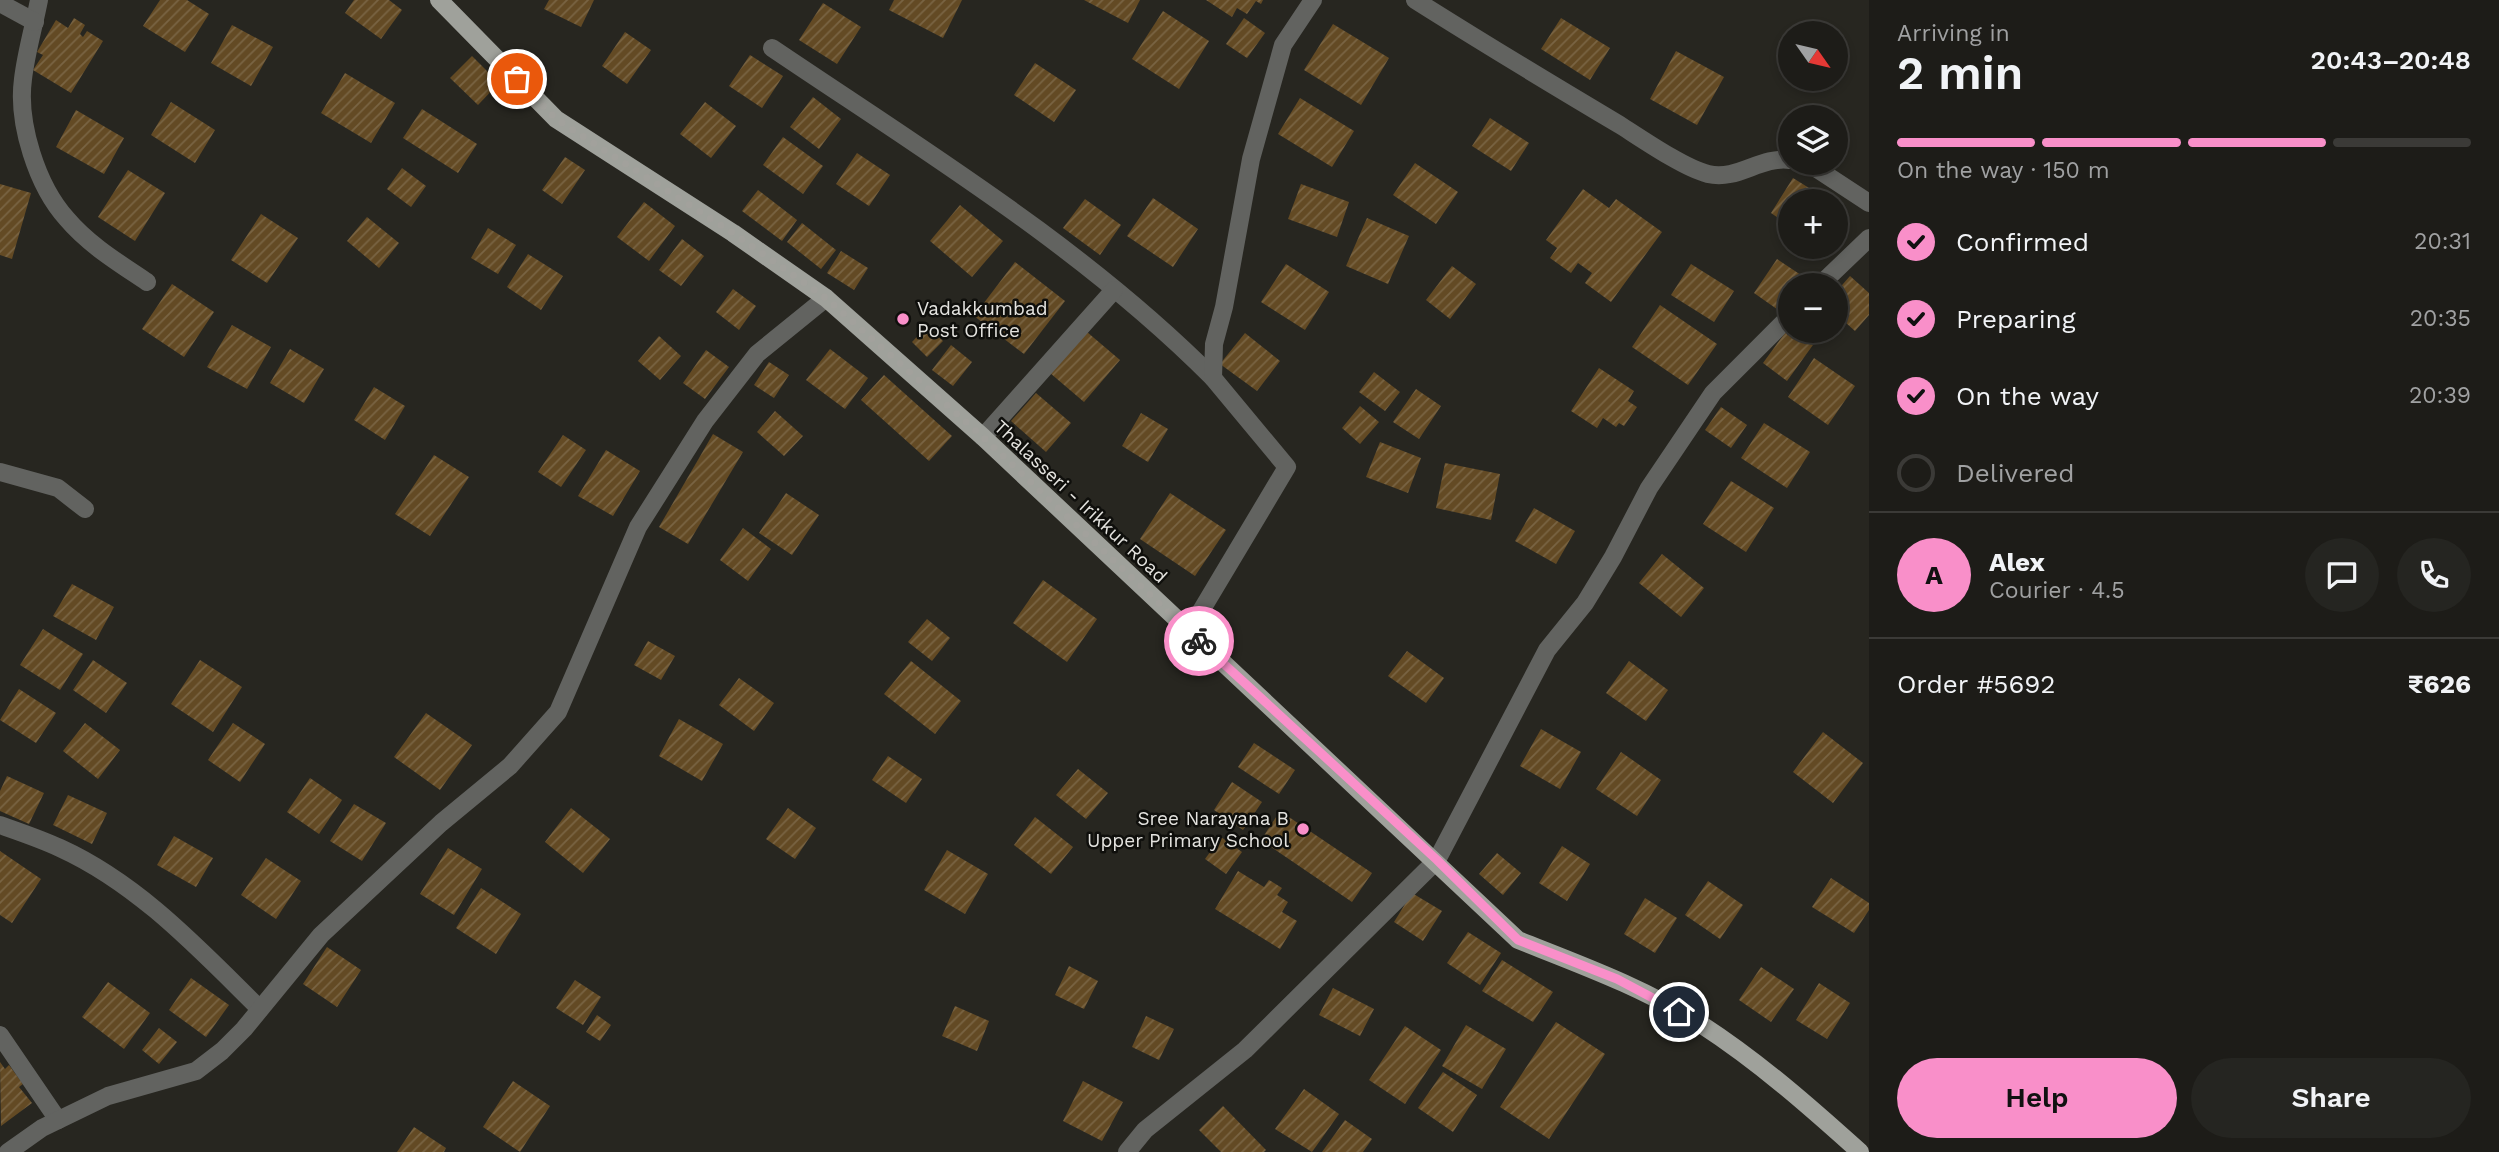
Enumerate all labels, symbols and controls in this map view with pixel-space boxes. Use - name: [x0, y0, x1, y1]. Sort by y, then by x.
- text: Arriving in: [1897, 20, 2010, 47]
- north arrow: [1778, 21, 1848, 91]
- map controls: [1778, 21, 1848, 343]
- text: 20:43–20:48: [2311, 45, 2471, 75]
- text: 2 min: [1897, 46, 2023, 100]
- pin: [487, 49, 547, 109]
- icon: bag: [498, 60, 536, 98]
- button: layers: [1778, 105, 1848, 175]
- text: On the way · 150 m: [1897, 157, 2110, 184]
- button: +: [1778, 189, 1848, 259]
- icon: check: [1897, 223, 1935, 261]
- text: Confirmed: [1956, 227, 2089, 257]
- text: 20:31: [2414, 228, 2471, 255]
- button: −: [1778, 273, 1848, 343]
- place label: Vadakkumbad Post Office: [917, 297, 1048, 342]
- icon: check: [1897, 300, 1935, 338]
- text: Preparing: [1956, 304, 2076, 334]
- text: 20:35: [2410, 305, 2471, 332]
- marker: Vadakkumbad Post Office: [895, 311, 911, 327]
- icon: check: [1897, 377, 1935, 415]
- text: On the way: [1956, 381, 2099, 411]
- text: 20:39: [2409, 382, 2471, 409]
- street label: Thalasseri - Irikkur Road: [989, 415, 1172, 588]
- text: Delivered: [1956, 458, 2075, 488]
- button: chat: [2305, 538, 2379, 612]
- button: phone: [2397, 538, 2471, 612]
- text: Alex: [1989, 547, 2045, 577]
- text: A: [1925, 560, 1943, 590]
- text: Courier · 4.5: [1989, 577, 2125, 604]
- courier: [1164, 606, 1234, 676]
- icon: bike: [1180, 622, 1218, 660]
- text: Order #5692: [1897, 669, 2055, 699]
- text: ₹626: [2408, 669, 2471, 699]
- place label: Sree Narayana B Upper Primary School: [1087, 807, 1289, 852]
- marker: Sree Narayana B Upper Primary School: [1295, 821, 1311, 837]
- pin: [1649, 982, 1709, 1042]
- icon: home: [1660, 993, 1698, 1031]
- button: Help: [1897, 1058, 2177, 1138]
- button: Share: [2191, 1058, 2471, 1138]

